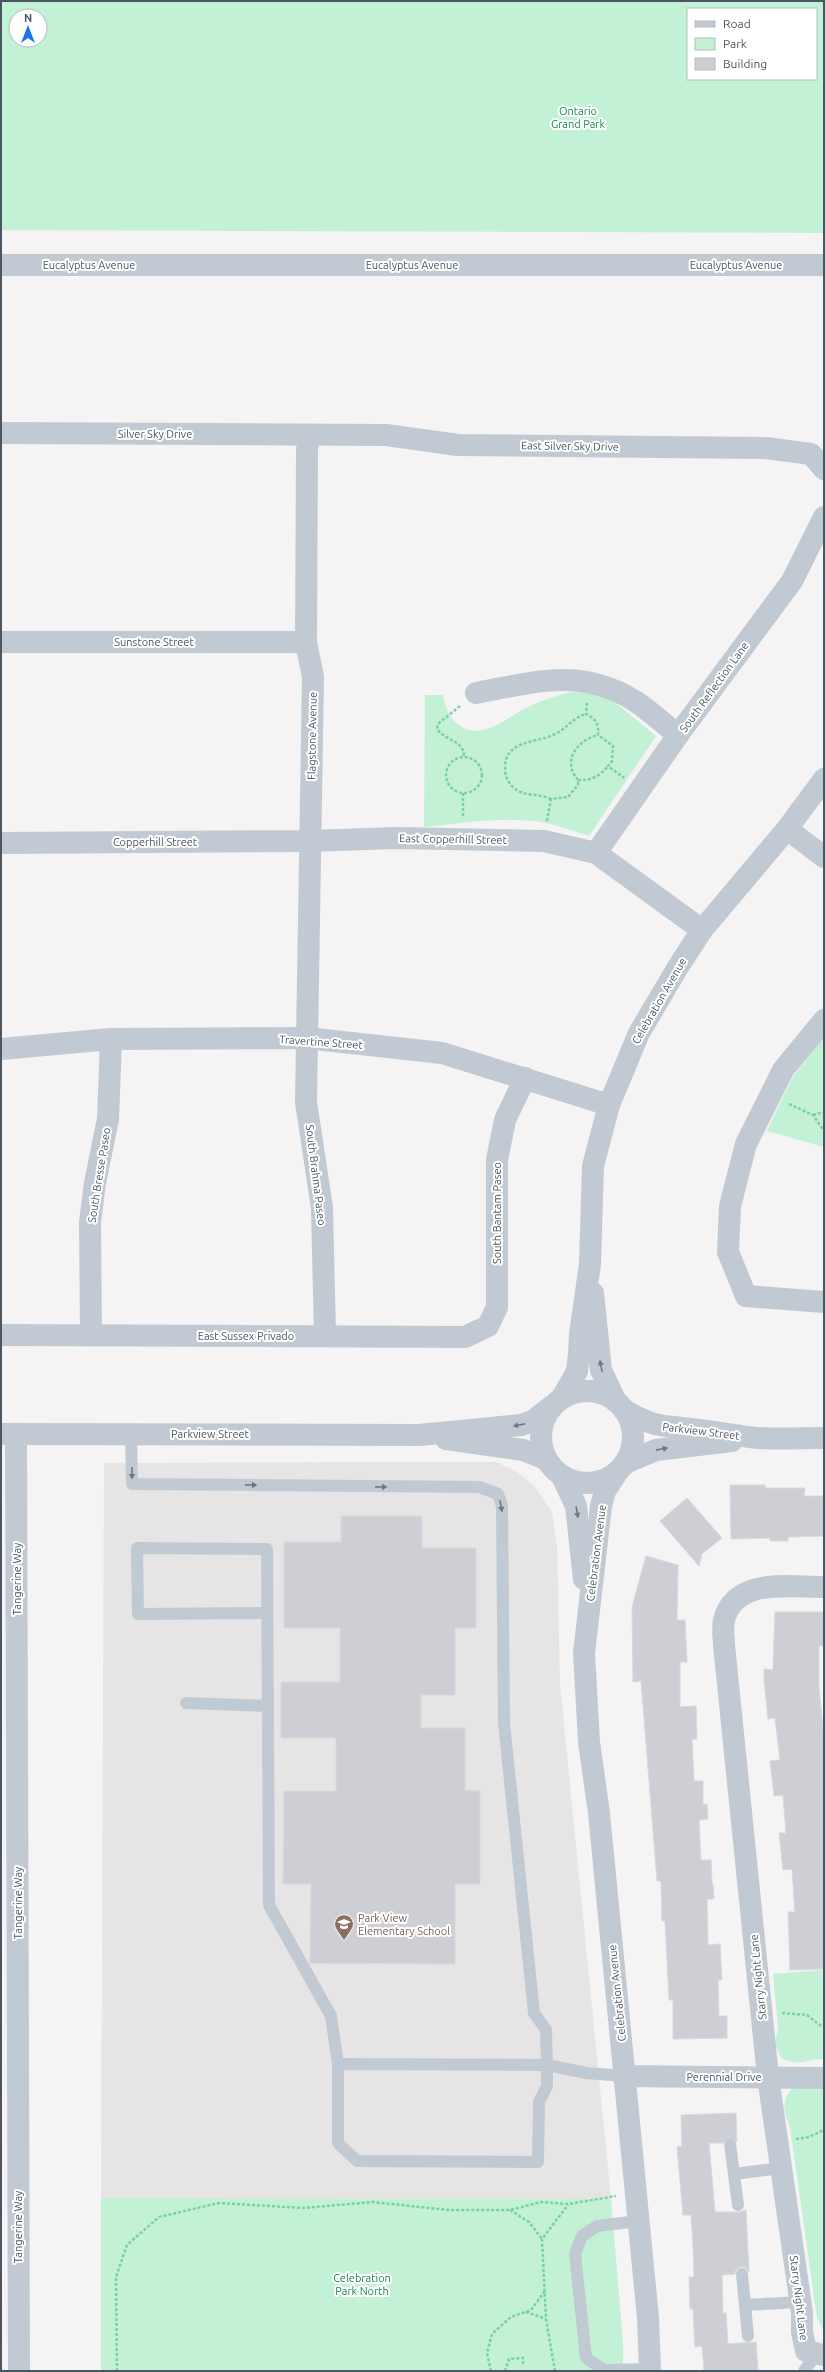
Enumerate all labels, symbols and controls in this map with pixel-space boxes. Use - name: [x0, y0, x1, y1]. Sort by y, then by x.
- north arrow: [8, 8, 48, 48]
- legend: [687, 8, 817, 80]
- text: N: [24, 12, 32, 24]
- text: Road: [723, 17, 751, 30]
- text: Park: [723, 37, 747, 50]
- text: Building: [723, 57, 767, 70]
- park label: Ontario Grand Park: [551, 105, 606, 130]
- street label: Eucalyptus Avenue: [43, 259, 135, 271]
- street label: Eucalyptus Avenue: [366, 259, 458, 271]
- street label: Eucalyptus Avenue: [690, 259, 782, 271]
- street label: Silver Sky Drive: [118, 428, 192, 440]
- street label: East Silver Sky Drive: [521, 439, 619, 453]
- street label: Sunstone Street: [114, 636, 194, 648]
- street label: South Reflection Lane: [677, 640, 751, 734]
- street label: Flagstone Avenue: [305, 692, 319, 780]
- street label: East Copperhill Street: [399, 832, 508, 846]
- street label: Copperhill Street: [113, 836, 198, 848]
- street label: Celebration Avenue: [629, 956, 689, 1046]
- street label: Travertine Street: [279, 1033, 364, 1051]
- street label: South Brahma Paseo: [304, 1124, 328, 1226]
- street label: South Bresse Paseo: [86, 1126, 112, 1224]
- street label: South Bantam Paseo: [491, 1162, 503, 1264]
- street label: East Sussex Privado: [198, 1330, 294, 1342]
- one-way arrow: [598, 1360, 604, 1372]
- street label: Parkview Street: [662, 1420, 741, 1442]
- one-way arrow: [513, 1422, 525, 1428]
- street label: Parkview Street: [171, 1428, 250, 1440]
- one-way arrow: [656, 1445, 668, 1451]
- one-way arrow: [129, 1467, 135, 1480]
- one-way arrow: [245, 1482, 258, 1488]
- one-way arrow: [375, 1483, 387, 1490]
- one-way arrow: [498, 1500, 504, 1512]
- street label: Celebration Avenue: [584, 1504, 608, 1602]
- one-way arrow: [574, 1505, 580, 1518]
- street label: Tangerine Way: [11, 1542, 23, 1615]
- street label: Tangerine Way: [12, 1866, 24, 1939]
- place label: Park View Elementary School: [358, 1912, 450, 1937]
- school or university icon: Park View Elementary School: [333, 1913, 355, 1941]
- street label: Starry Night Lane: [748, 1934, 768, 2020]
- street label: Celebration Avenue: [606, 1944, 628, 2042]
- street label: Perennial Drive: [687, 2071, 761, 2083]
- street label: Tangerine Way: [12, 2190, 24, 2263]
- street label: Starry Night Lane: [788, 2255, 810, 2341]
- park label: Celebration Park North: [333, 2272, 391, 2297]

